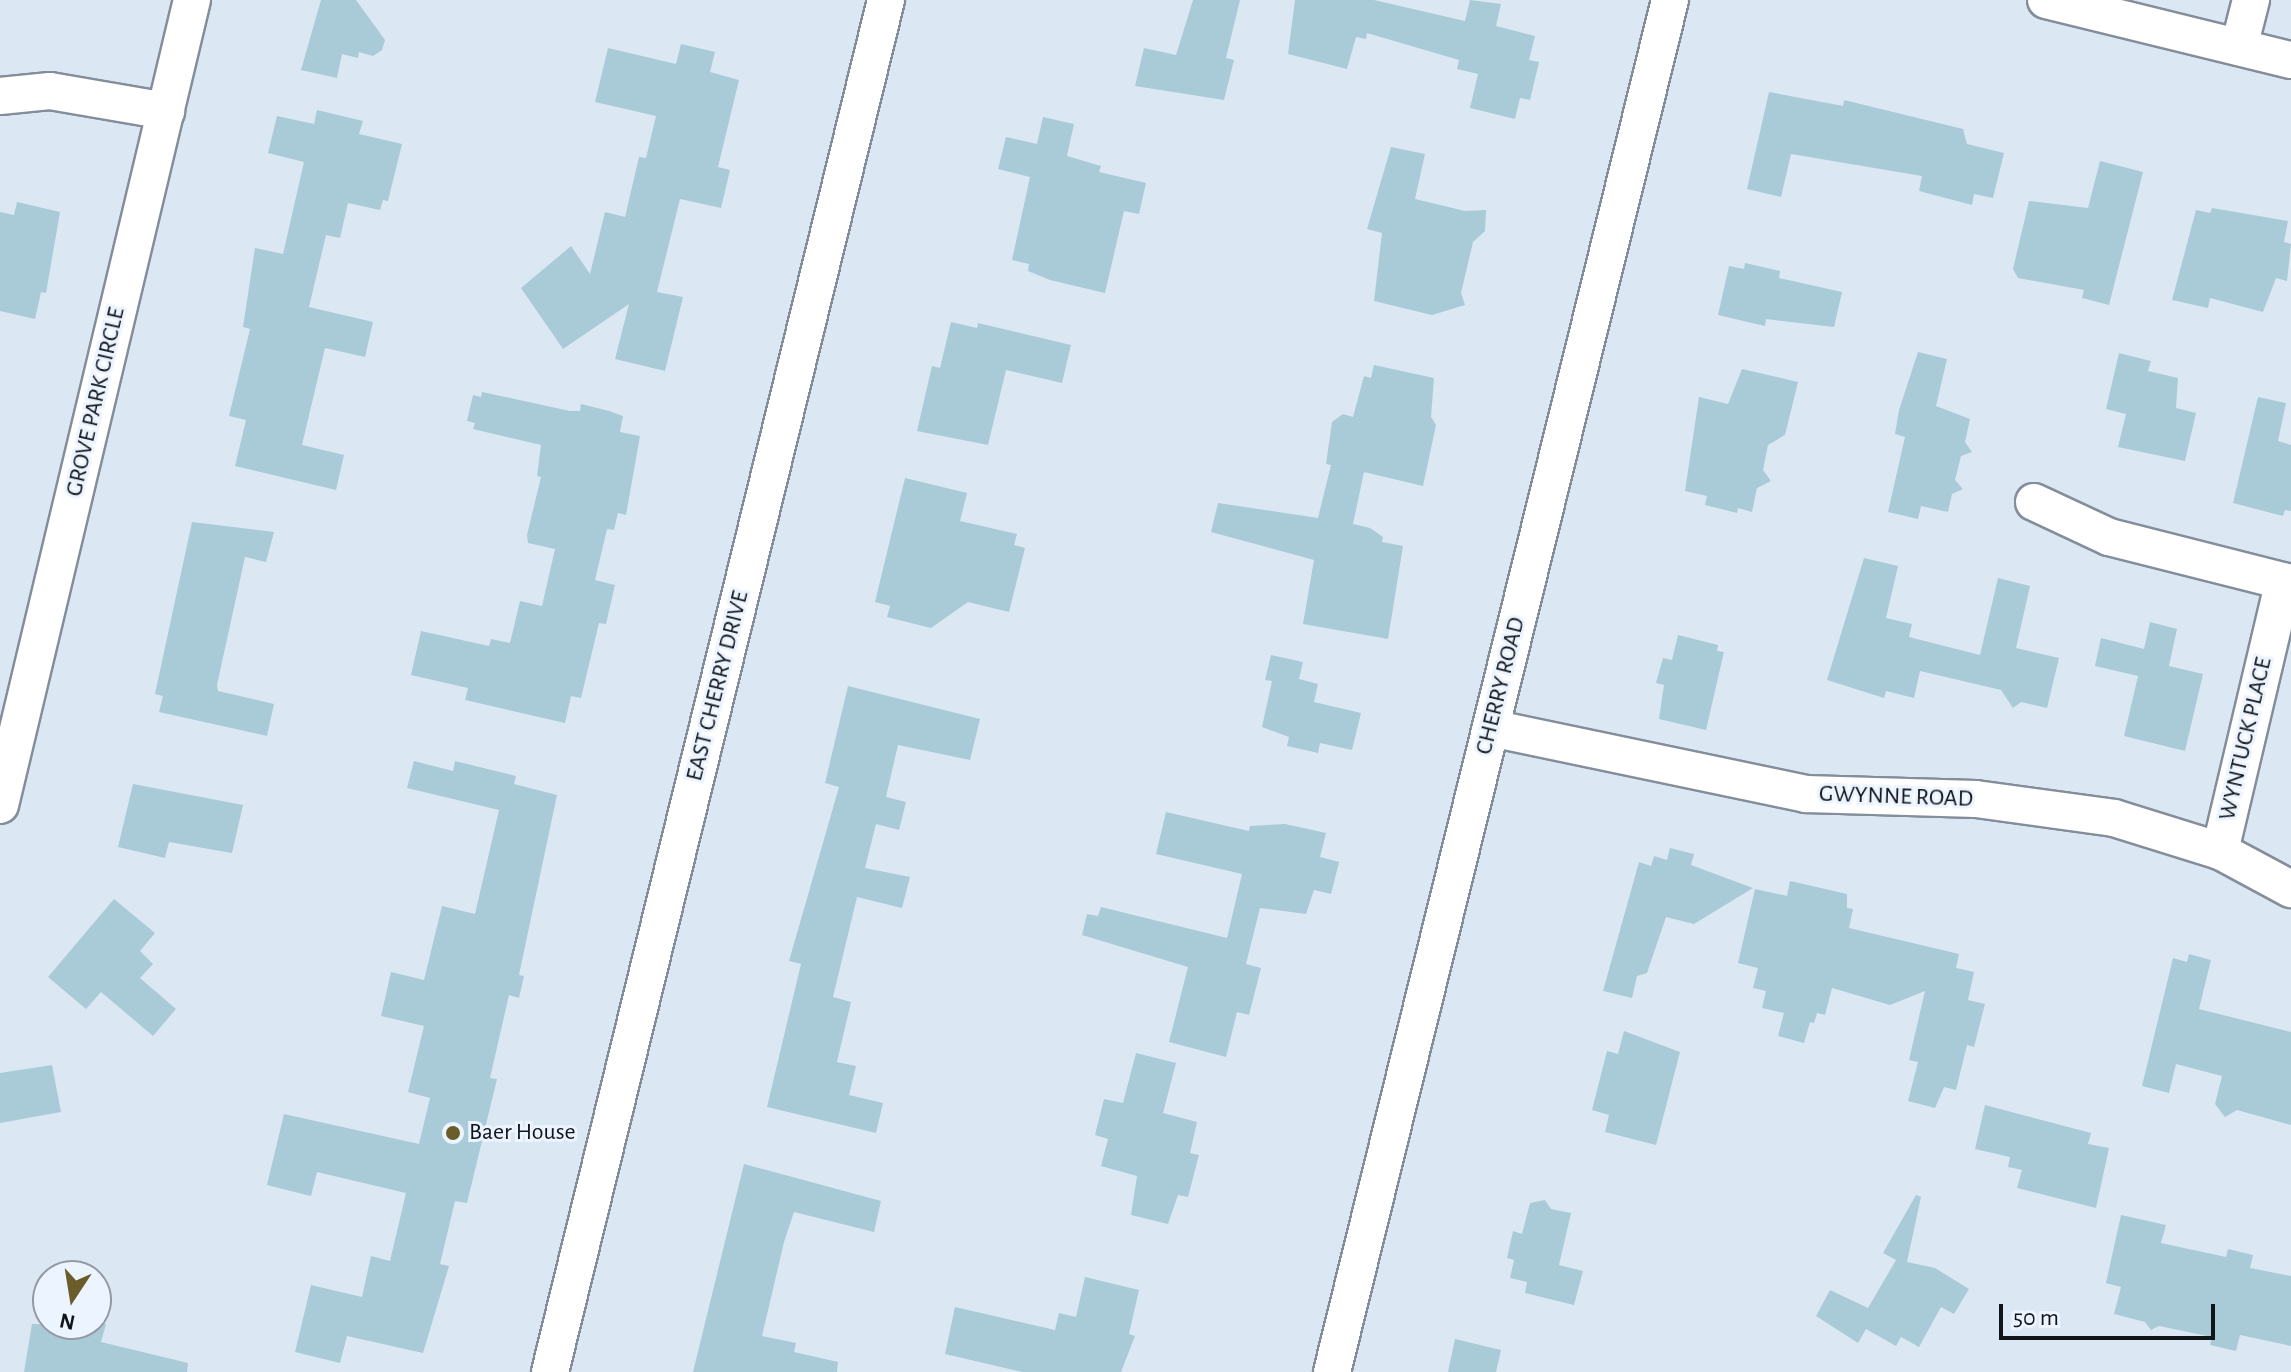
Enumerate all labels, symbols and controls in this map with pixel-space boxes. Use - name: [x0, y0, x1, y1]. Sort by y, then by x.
- street label: GROVE PARK CIRCLE: [60, 305, 132, 499]
- street label: EAST CHERRY DRIVE: [680, 588, 756, 784]
- street label: CHERRY ROAD: [1470, 614, 1532, 758]
- street label: WYNTUCK PLACE: [2213, 655, 2279, 823]
- street label: GWYNNE ROAD: [1818, 780, 1974, 814]
- place label: Baer House: [469, 1119, 576, 1147]
- marker: Baer House: [444, 1124, 462, 1142]
- north arrow: [32, 1260, 112, 1340]
- scale bar: [2003, 1288, 2219, 1338]
- text: 50 m: [2013, 1306, 2059, 1330]
- text: N: [58, 1309, 77, 1334]

